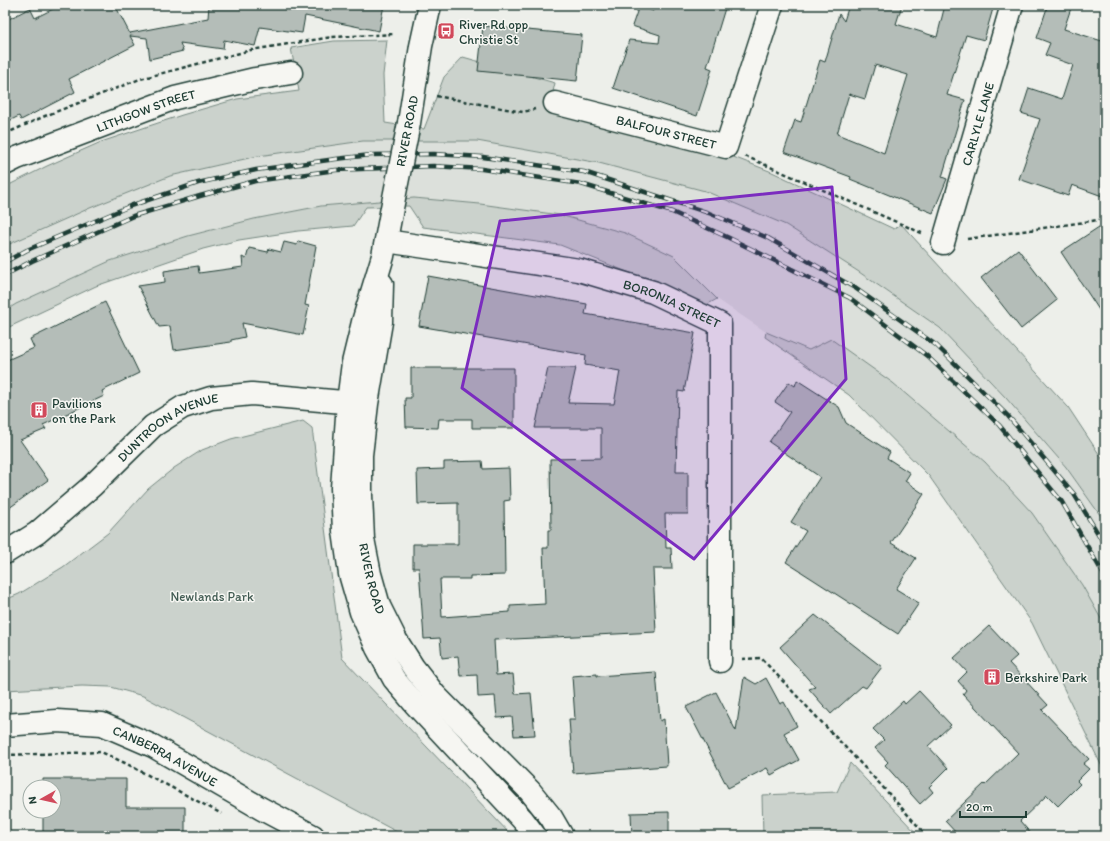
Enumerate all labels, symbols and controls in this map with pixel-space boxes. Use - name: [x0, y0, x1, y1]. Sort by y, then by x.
- place label: River Rd opp Christie St: [459, 17, 528, 47]
- bus stop icon: River Rd opp Christie St: [436, 21, 456, 41]
- street label: CARLYLE LANE: [958, 80, 997, 167]
- street label: LITHGOW STREET: [94, 86, 198, 135]
- street label: RIVER ROAD: [393, 94, 421, 168]
- street label: BALFOUR STREET: [615, 112, 719, 152]
- street label: BORONIA STREET: [621, 276, 724, 331]
- street label: DUNTROON AVENUE: [114, 390, 219, 465]
- place label: Pavilions on the Park: [52, 396, 116, 426]
- building icon: Pavilions on the Park: [29, 400, 49, 420]
- street label: RIVER ROAD: [356, 542, 389, 616]
- park label: Newlands Park: [170, 589, 254, 604]
- building icon: Berkshire Park: [982, 667, 1002, 687]
- place label: Berkshire Park: [1005, 670, 1088, 685]
- street label: CANBERRA AVENUE: [111, 722, 220, 789]
- north arrow: [22, 779, 62, 819]
- scale bar: [960, 793, 1026, 819]
- text: N: [26, 796, 40, 805]
- text: 20 m: [966, 800, 993, 814]

